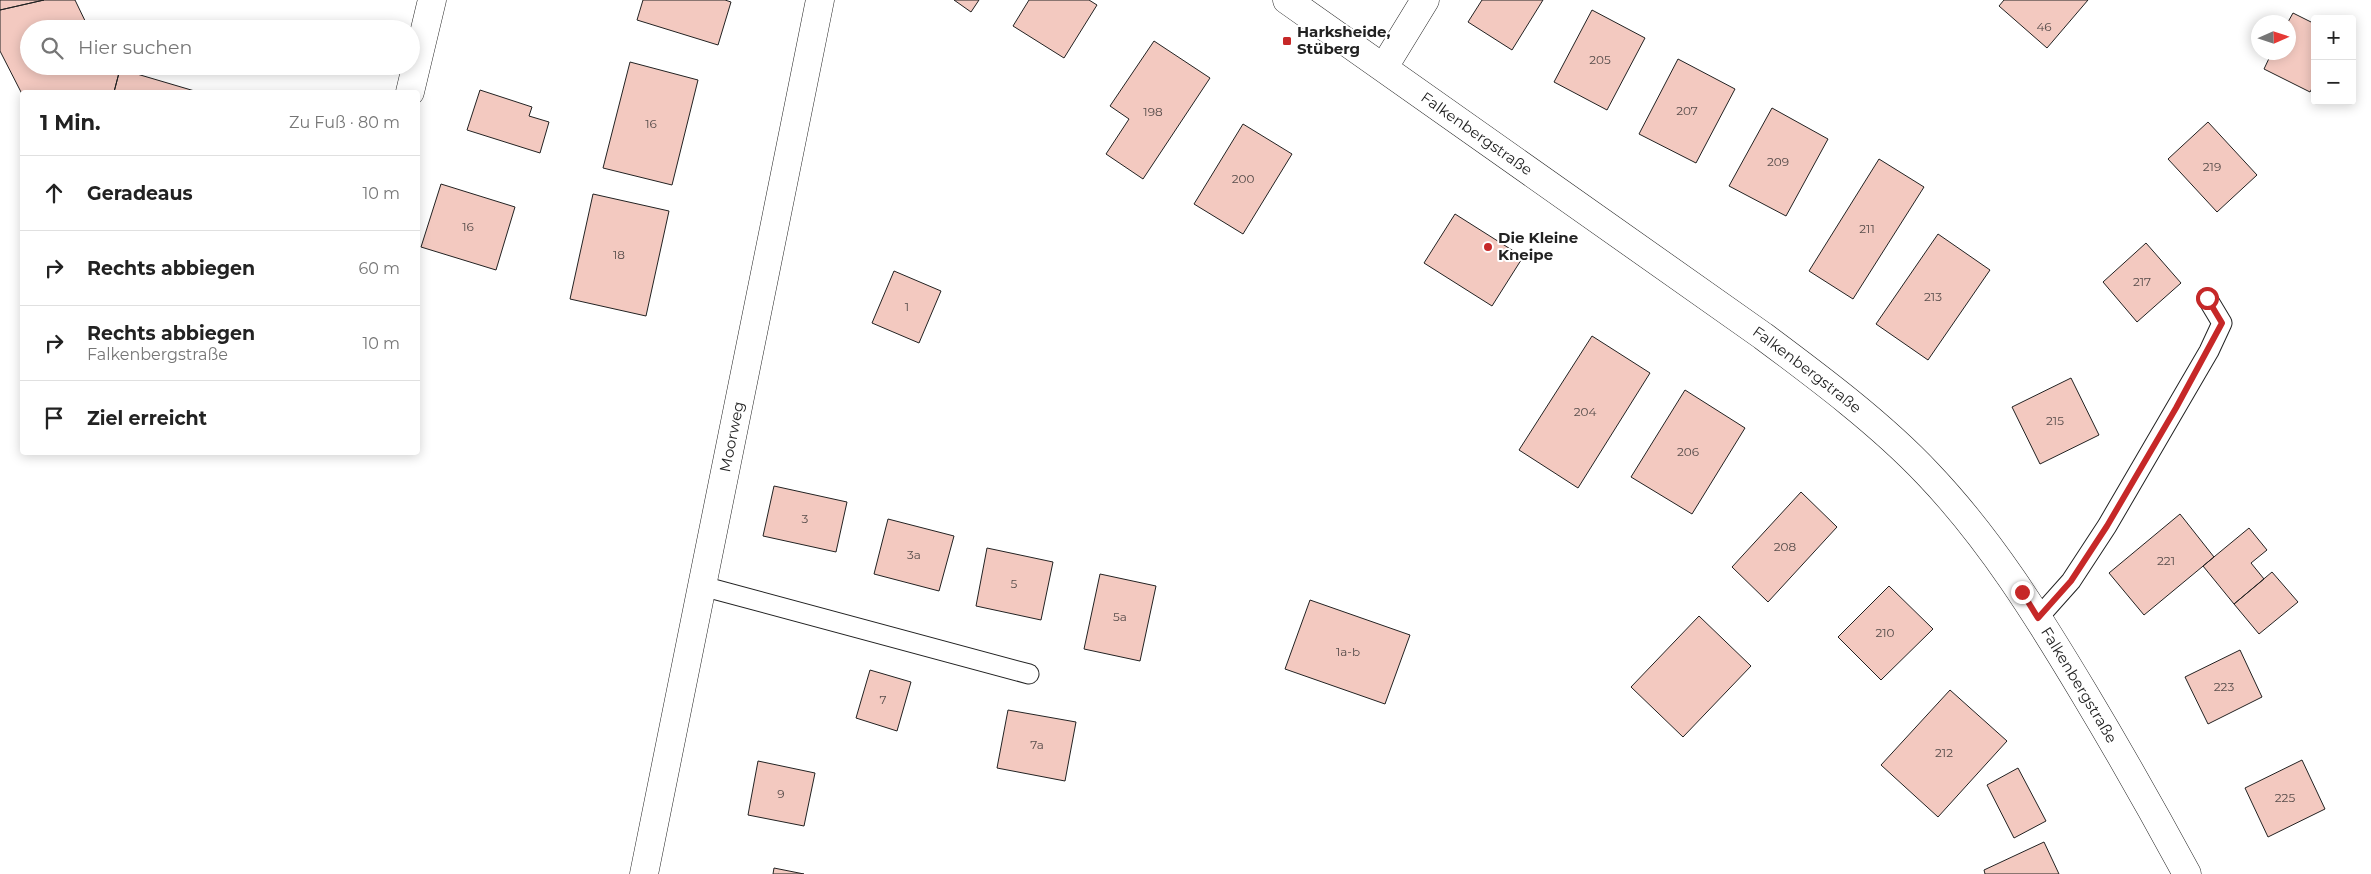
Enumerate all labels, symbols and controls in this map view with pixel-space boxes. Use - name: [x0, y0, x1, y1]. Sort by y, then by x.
- north arrow: [2251, 15, 2296, 60]
- map controls: [2311, 15, 2356, 105]
- button: +: [2311, 15, 2356, 60]
- house number: 46: [2036, 19, 2052, 34]
- search box: [20, 20, 420, 75]
- place label: Harksheide, Stüberg: [1297, 22, 1391, 58]
- icon: search: [38, 34, 66, 62]
- marker: Harksheide, Stüberg: [1281, 35, 1293, 47]
- text: Hier suchen: [78, 36, 192, 59]
- house number: 205: [1589, 52, 1611, 67]
- button: −: [2311, 60, 2356, 105]
- street label: Falkenbergstraße: [1417, 88, 1536, 179]
- house number: 207: [1676, 103, 1698, 118]
- house number: 198: [1143, 104, 1163, 119]
- text: 1 Min.: [40, 110, 101, 135]
- text: Zu Fuß · 80 m: [289, 113, 400, 132]
- house number: 16: [645, 116, 657, 131]
- house number: 209: [1767, 154, 1789, 169]
- house number: 219: [2203, 159, 2221, 174]
- house number: 200: [1232, 171, 1254, 186]
- icon: ahead: [40, 179, 68, 207]
- text: Geradeaus: [87, 182, 193, 205]
- text: 10 m: [362, 184, 400, 203]
- house number: 16: [462, 219, 474, 234]
- house number: 211: [1859, 221, 1875, 236]
- place label: Die Kleine Kneipe: [1498, 228, 1578, 264]
- marker: Die Kleine Kneipe: [1482, 241, 1494, 253]
- house number: 18: [613, 247, 625, 262]
- icon: right: [40, 254, 68, 282]
- text: Rechts abbiegen: [87, 257, 255, 280]
- text: 60 m: [358, 259, 400, 278]
- house number: 217: [2133, 274, 2151, 289]
- route start: [2196, 287, 2219, 310]
- house number: 213: [1924, 289, 1942, 304]
- house number: 1: [905, 299, 909, 314]
- text: Rechts abbiegen: [87, 322, 255, 345]
- street label: Falkenbergstraße: [1749, 322, 1865, 417]
- icon: right: [40, 329, 68, 357]
- text: 10 m: [362, 334, 400, 353]
- text: Falkenbergstraße: [87, 345, 228, 364]
- street label: Moorweg: [715, 400, 748, 474]
- icon: arrive: [40, 404, 68, 432]
- house number: 204: [1574, 404, 1596, 419]
- text: Ziel erreicht: [87, 407, 207, 430]
- house number: 215: [2046, 413, 2064, 428]
- house number: 206: [1677, 444, 1699, 459]
- house number: 3: [802, 511, 809, 526]
- house number: 208: [1774, 539, 1797, 554]
- house number: 3a: [907, 547, 921, 562]
- house number: 221: [2157, 553, 2175, 568]
- house number: 5: [1011, 576, 1018, 591]
- route end: [2011, 581, 2034, 604]
- house number: 5a: [1113, 609, 1127, 624]
- street label: Falkenbergstraße: [2037, 623, 2121, 746]
- house number: 210: [1875, 625, 1895, 640]
- house number: 1a-b: [1336, 644, 1360, 659]
- house number: 223: [2214, 679, 2234, 694]
- house number: 7: [879, 692, 887, 707]
- house number: 7a: [1030, 737, 1044, 752]
- house number: 212: [1935, 745, 1953, 760]
- house number: 9: [777, 786, 785, 801]
- house number: 225: [2275, 790, 2295, 805]

